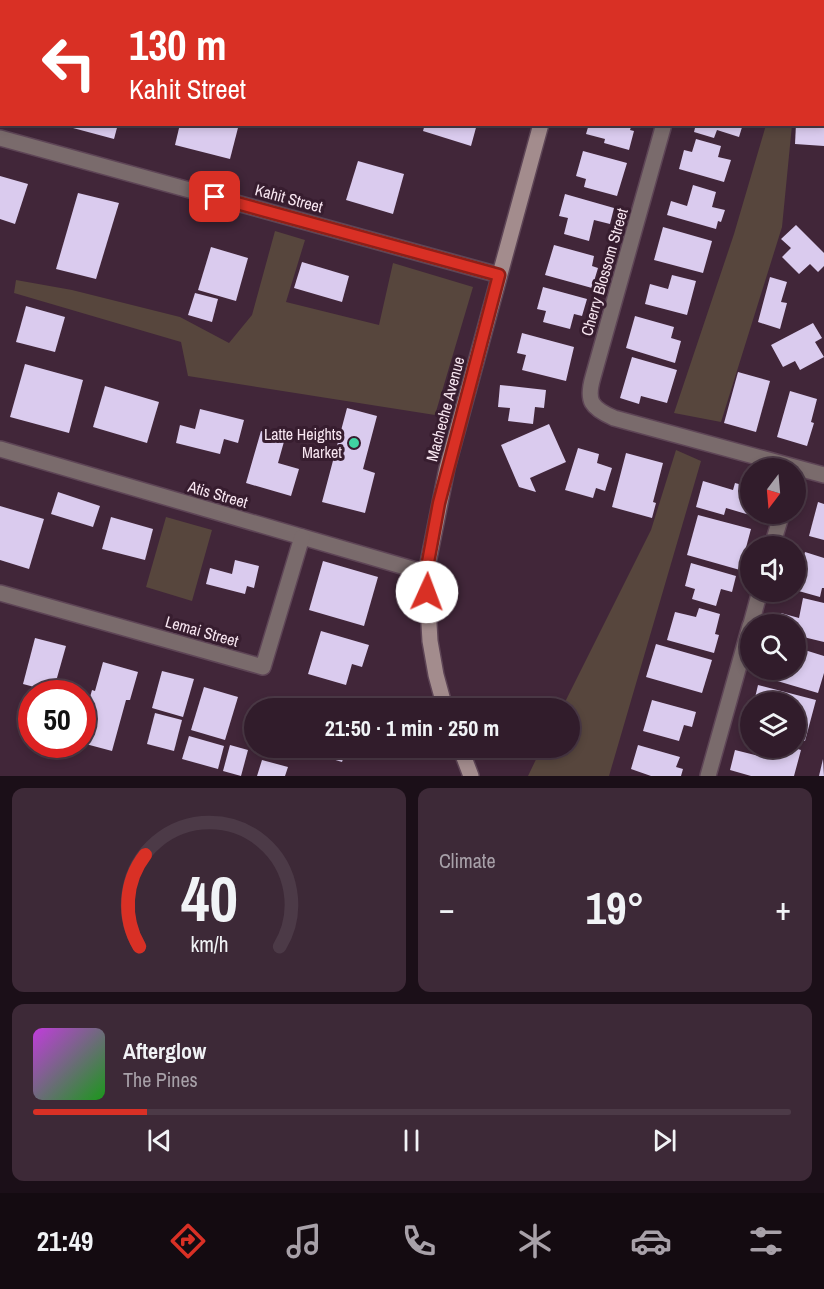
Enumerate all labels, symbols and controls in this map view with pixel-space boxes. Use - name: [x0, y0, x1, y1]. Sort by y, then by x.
- text: 130 m: [129, 17, 227, 73]
- icon: left: [30, 24, 108, 102]
- text: Kahit Street: [129, 71, 246, 107]
- pin: [189, 171, 240, 222]
- street label: Kahit Street: [253, 178, 326, 218]
- icon: arrive: [198, 180, 231, 213]
- street label: Cherry Blossom Street: [575, 205, 633, 338]
- street label: Macheche Avenue: [420, 354, 470, 464]
- place label: Latte Heights Market: [264, 423, 342, 463]
- marker: Latte Heights Market: [347, 436, 361, 450]
- north arrow: [740, 458, 806, 524]
- map controls: [740, 458, 806, 758]
- street label: Atis Street: [185, 475, 251, 513]
- button: sound: [740, 536, 806, 602]
- position arrow: [395, 560, 459, 624]
- street label: Lemai Street: [163, 610, 241, 652]
- button: search: [740, 614, 806, 680]
- speed limit sign: 50: [18, 680, 96, 758]
- button: layers: [740, 692, 806, 758]
- text: 21:50 · 1 min · 250 m: [325, 713, 499, 743]
- text: Climate: [439, 847, 496, 874]
- text: 40: [181, 856, 237, 940]
- text: 19°: [585, 877, 645, 938]
- text: −: [439, 886, 455, 930]
- text: +: [775, 886, 791, 930]
- text: km/h: [190, 930, 228, 959]
- text: Afterglow: [123, 1036, 206, 1066]
- text: The Pines: [123, 1066, 198, 1093]
- icon: previous: [143, 1124, 176, 1157]
- icon: pause: [395, 1124, 428, 1157]
- icon: next: [648, 1124, 681, 1157]
- icon: directions: [167, 1220, 209, 1262]
- icon: music: [283, 1220, 325, 1262]
- icon: phone: [398, 1220, 440, 1262]
- icon: climate: [514, 1220, 556, 1262]
- icon: car: [630, 1220, 672, 1262]
- icon: filters: [745, 1220, 787, 1262]
- text: 21:49: [37, 1223, 93, 1259]

